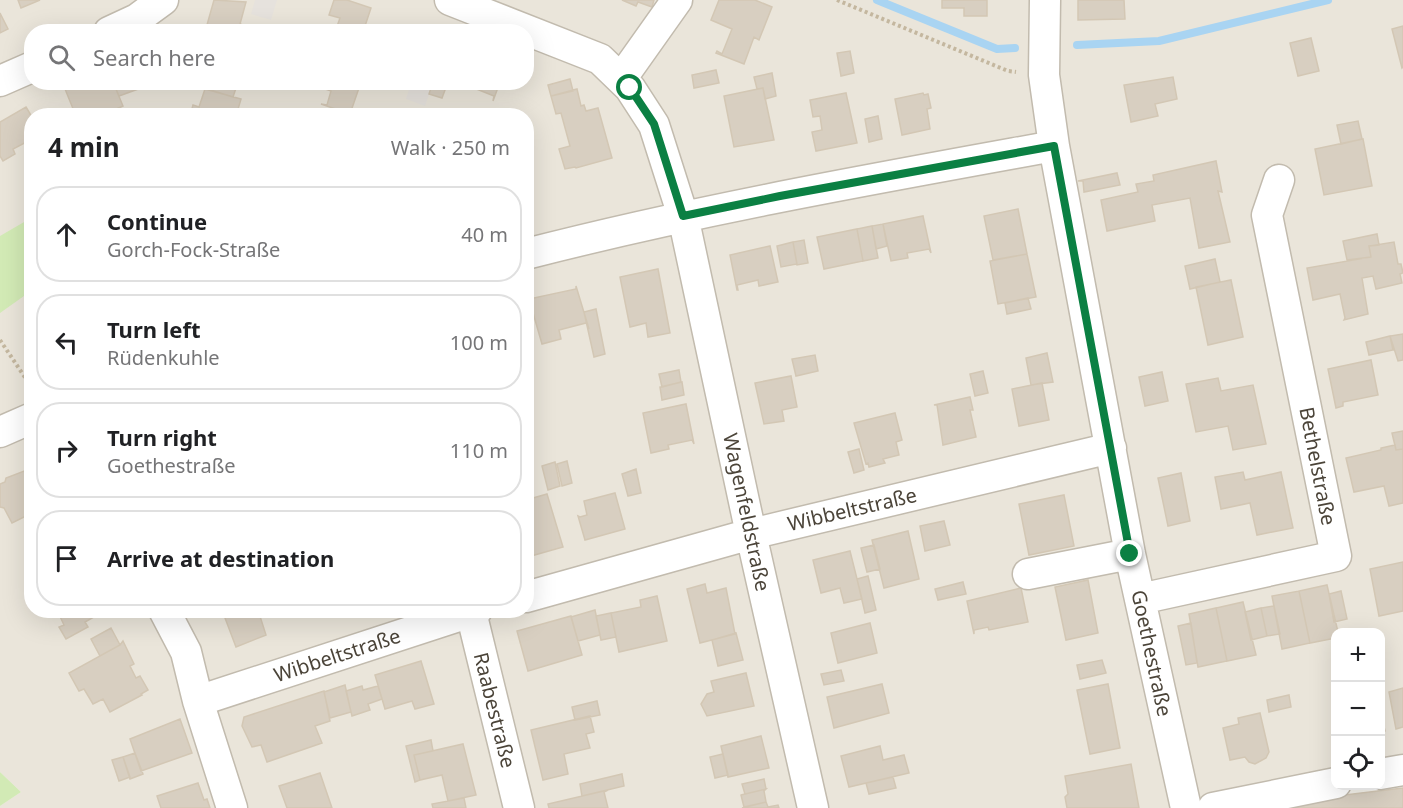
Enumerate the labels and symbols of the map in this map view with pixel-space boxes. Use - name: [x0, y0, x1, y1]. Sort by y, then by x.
- route start: [616, 74, 642, 100]
- street label: Bethelstraße: [1293, 404, 1343, 528]
- street label: Wagenfeldstraße: [717, 431, 777, 593]
- street label: Wibbeltstraße: [785, 481, 919, 537]
- route end: [1116, 540, 1142, 566]
- street label: Goethestraße: [1125, 587, 1179, 719]
- street label: Wibbeltstraße: [270, 622, 404, 688]
- street label: Raabestraße: [468, 649, 522, 771]

